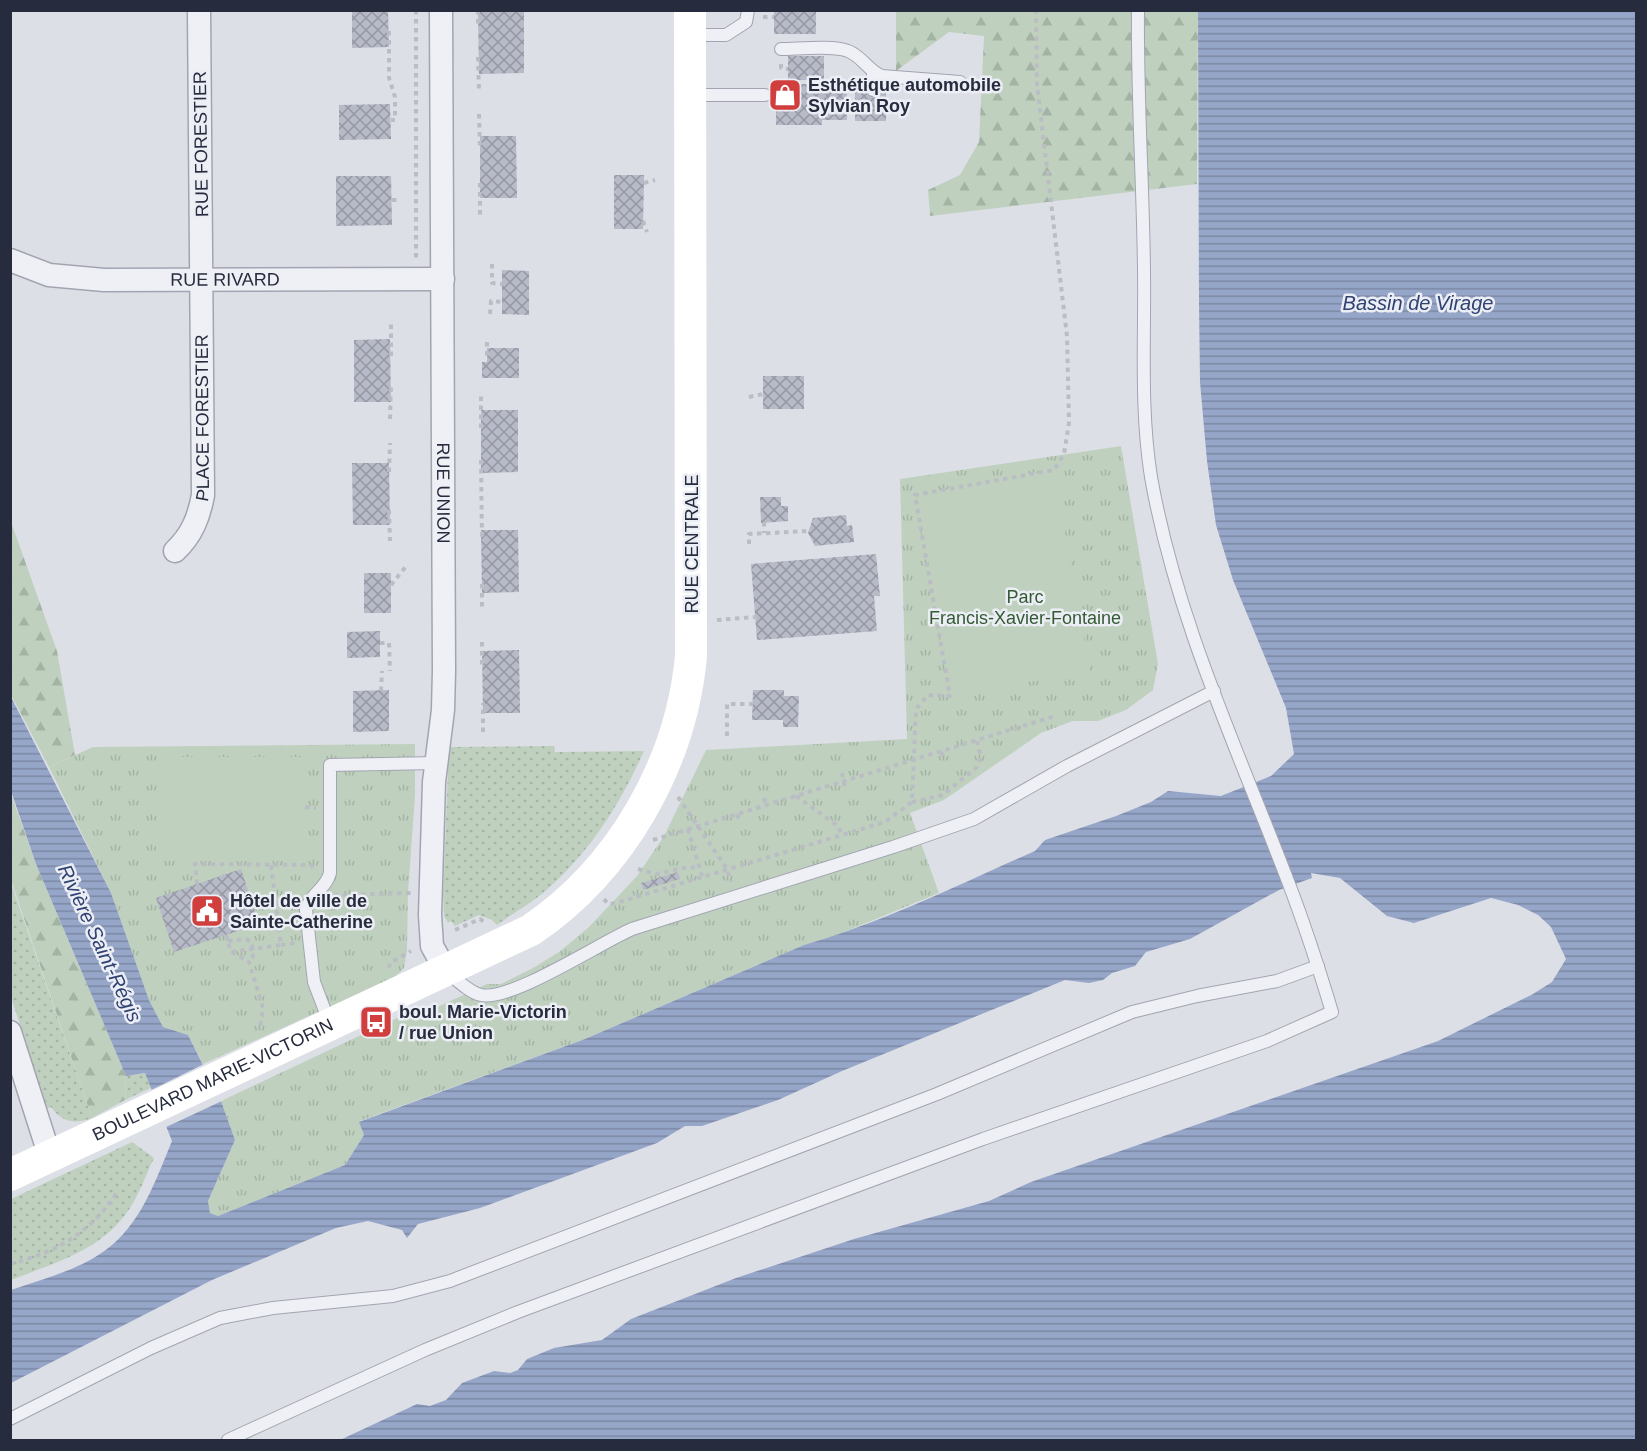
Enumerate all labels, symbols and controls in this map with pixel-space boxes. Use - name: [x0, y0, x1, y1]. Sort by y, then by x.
- street label: RUE FORESTIER: [190, 71, 212, 217]
- place label: Esthétique automobile Sylvian Roy: [808, 75, 1001, 116]
- shop icon: Esthétique automobile Sylvian Roy: [767, 77, 803, 113]
- street label: RUE RIVARD: [170, 269, 280, 290]
- water label: Bassin de Virage: [1343, 292, 1493, 314]
- street label: PLACE FORESTIER: [192, 334, 214, 503]
- street label: RUE UNION: [433, 442, 453, 544]
- street label: RUE CENTRALE: [682, 474, 702, 614]
- park label: Parc Francis-Xavier-Fontaine: [929, 587, 1121, 628]
- water label: Rivière Saint-Régis: [54, 861, 146, 1025]
- place label: Hôtel de ville de Sainte-Catherine: [230, 891, 373, 932]
- public building icon: Hôtel de ville de Sainte-Catherine: [189, 893, 225, 929]
- place label: boul. Marie-Victorin / rue Union: [399, 1002, 567, 1043]
- bus stop icon: boul. Marie-Victorin / rue Union: [358, 1004, 394, 1040]
- street label: BOULEVARD MARIE-VICTORIN: [89, 1015, 336, 1145]

